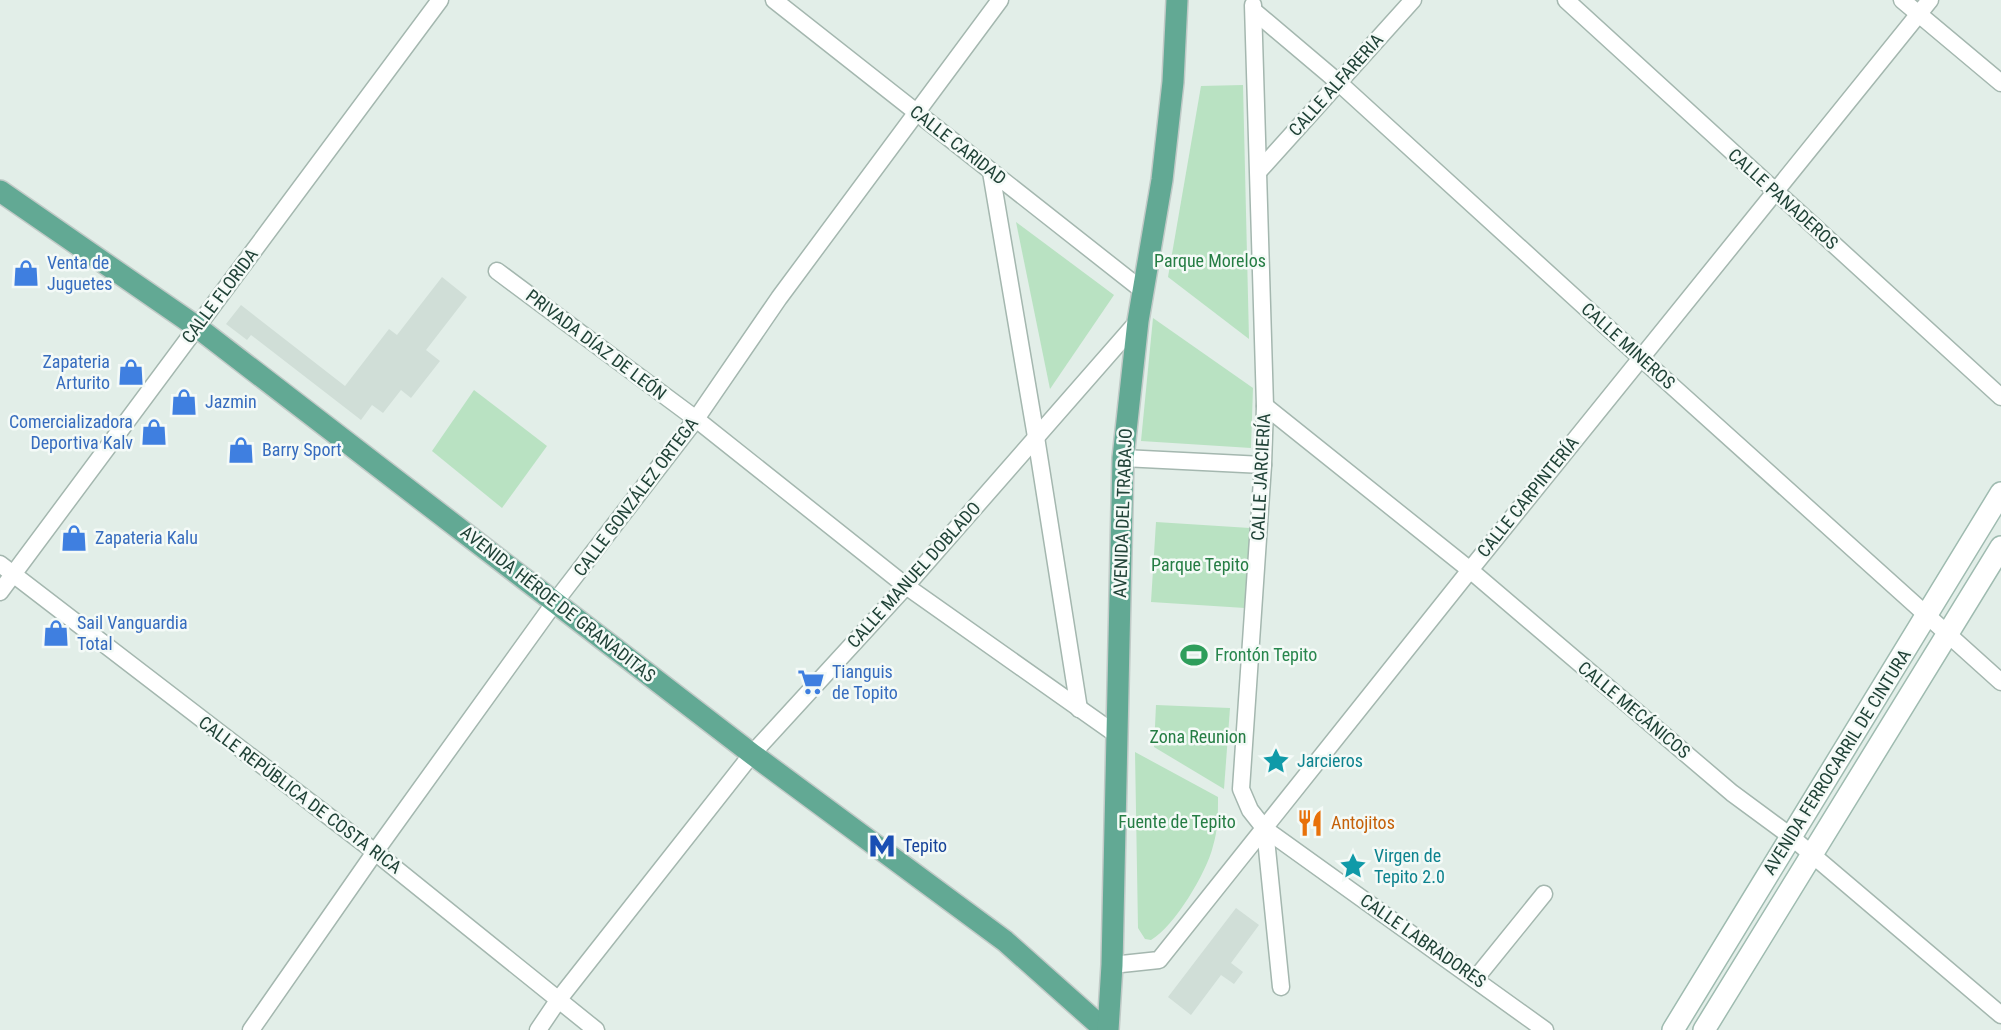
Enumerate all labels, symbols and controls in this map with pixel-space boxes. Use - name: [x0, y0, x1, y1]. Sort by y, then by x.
- street label: CALLE ALFARERIA: [1284, 29, 1387, 140]
- street label: CALLE CARIDAD: [906, 101, 1011, 189]
- street label: CALLE PANADEROS: [1724, 144, 1843, 253]
- street label: CALLE FLORIDA: [177, 244, 262, 347]
- park label: Parque Morelos: [1154, 250, 1266, 271]
- place label: Venta de Juguetes: [47, 252, 112, 294]
- shop icon: Venta de Juguetes: [11, 258, 41, 288]
- street label: PRIVADA DÍAZ DE LEÓN: [522, 285, 671, 404]
- street label: CALLE MINEROS: [1577, 298, 1679, 393]
- place label: Zapateria Arturito: [42, 351, 110, 393]
- shop icon: Zapateria Arturito: [116, 357, 146, 387]
- shop icon: Jazmin: [169, 387, 199, 417]
- place label: Jazmin: [205, 391, 257, 412]
- place label: Comercializadora Deportiva Kalv: [9, 411, 133, 453]
- street label: CALLE JARCIERÍA: [1247, 412, 1274, 541]
- street label: CALLE GONZÁLEZ ORTEGA: [569, 413, 703, 580]
- shop icon: Comercializadora Deportiva Kalv: [139, 417, 169, 447]
- street label: AVENIDA DEL TRABAJO: [1109, 428, 1136, 598]
- street label: CALLE CARPINTERÍA: [1473, 432, 1583, 561]
- shop icon: Barry Sport: [226, 435, 256, 465]
- place label: Barry Sport: [262, 439, 342, 460]
- street label: CALLE MANUEL DOBLADO: [843, 497, 985, 652]
- street label: AVENIDA HÉROE DE GRANADITAS: [457, 521, 660, 686]
- shop icon: Zapateria Kalu: [59, 523, 89, 553]
- place label: Zapateria Kalu: [95, 527, 198, 548]
- park label: Parque Tepito: [1151, 554, 1249, 575]
- place label: Sail Vanguardia Total: [77, 612, 188, 654]
- shop icon: Sail Vanguardia Total: [41, 618, 71, 648]
- sports icon: Frontón Tepito: [1179, 640, 1209, 670]
- place label: Frontón Tepito: [1215, 644, 1317, 665]
- street label: AVENIDA FERROCARRIL DE CINTURA: [1758, 645, 1915, 878]
- street label: CALLE MECÁNICOS: [1574, 657, 1695, 763]
- place label: Tianguis de Topito: [832, 661, 898, 703]
- supermarket icon: Tianguis de Topito: [796, 667, 826, 697]
- street label: CALLE REPÚBLICA DE COSTA RICA: [195, 711, 406, 878]
- park label: Zona Reunion: [1149, 726, 1247, 747]
- place icon: Jarcieros: [1261, 746, 1291, 776]
- place label: Jarcieros: [1297, 750, 1363, 771]
- restaurant icon: Antojitos: [1295, 808, 1325, 838]
- park label: Fuente de Tepito: [1118, 811, 1236, 832]
- place label: Antojitos: [1331, 812, 1395, 833]
- metro station icon: Tepito: [867, 831, 897, 861]
- place label: Tepito: [903, 835, 947, 856]
- place label: Virgen de Tepito 2.0: [1374, 845, 1445, 887]
- place icon: Virgen de Tepito 2.0: [1338, 851, 1368, 881]
- street label: CALLE LABRADORES: [1356, 889, 1490, 992]

